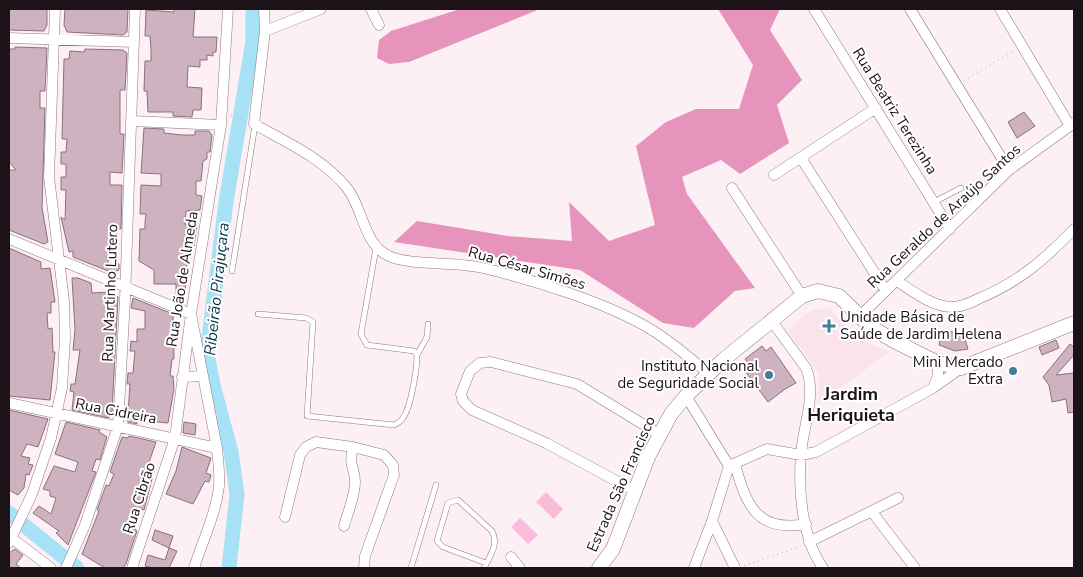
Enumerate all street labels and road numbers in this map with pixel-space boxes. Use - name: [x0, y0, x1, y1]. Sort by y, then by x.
- street label: Rua Beatriz Terezinha: [848, 44, 942, 178]
- street label: Rua Geraldo de Araújo Santos: [863, 139, 1025, 293]
- street label: Rua João de Almeda: [161, 210, 203, 348]
- street label: Rua Martinho Lutero: [98, 224, 122, 362]
- street label: Rua César Simões: [466, 242, 588, 294]
- street label: Rua Cidreira: [74, 393, 158, 429]
- street label: Estrada São Francisco: [582, 413, 660, 555]
- street label: Rua Cibrão: [118, 460, 160, 536]

